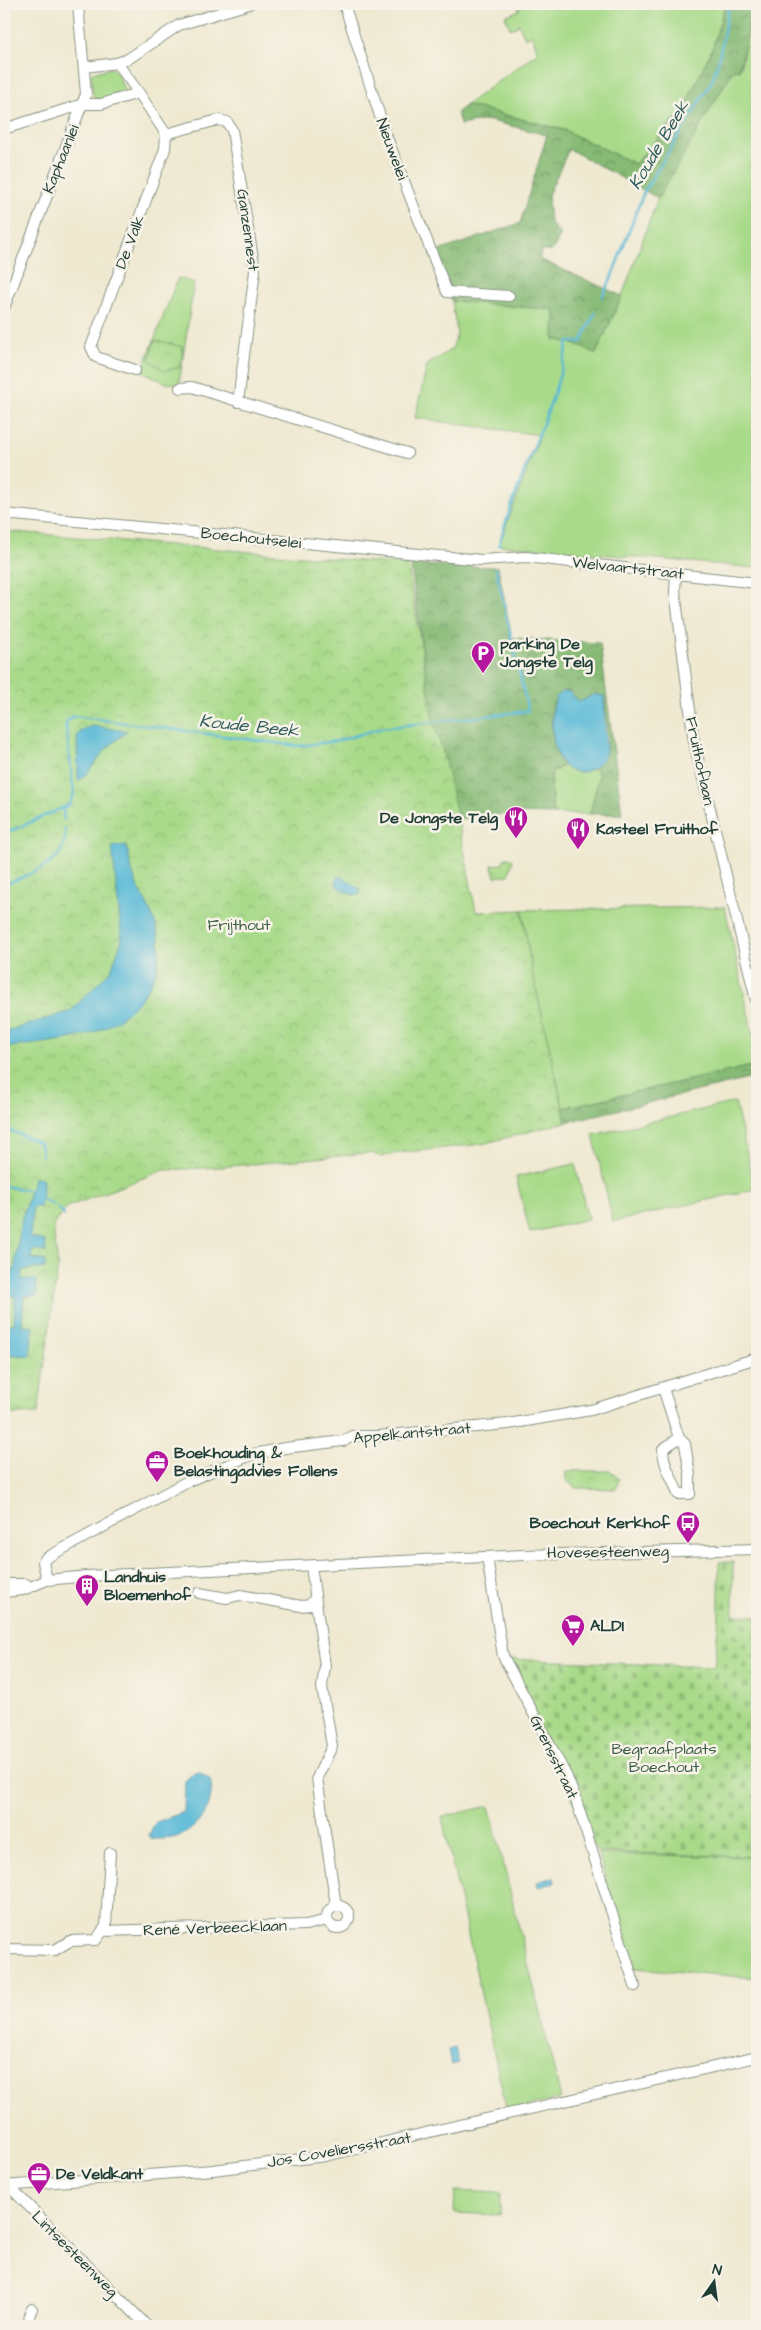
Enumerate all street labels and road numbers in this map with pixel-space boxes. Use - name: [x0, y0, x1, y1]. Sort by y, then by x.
- street label: Nieuwelei: [371, 115, 414, 184]
- street label: Kaphaanlei: [37, 121, 85, 197]
- street label: Ganzennest: [231, 187, 265, 273]
- street label: De Valk: [110, 212, 150, 272]
- street label: Boechoutselei: [200, 522, 303, 554]
- street label: Welvaartstraat: [571, 551, 685, 585]
- street label: Fruithoflaan: [680, 715, 720, 807]
- street label: Appelkantstraat: [352, 1417, 472, 1449]
- street label: Hovesesteenweg: [547, 1540, 669, 1565]
- street label: Grensstraat: [524, 1711, 584, 1803]
- street label: René Verbeecklaan: [143, 1914, 287, 1942]
- street label: Jos Coveliersstraat: [265, 2126, 413, 2173]
- street label: Lintsesteenweg: [26, 2206, 123, 2303]

